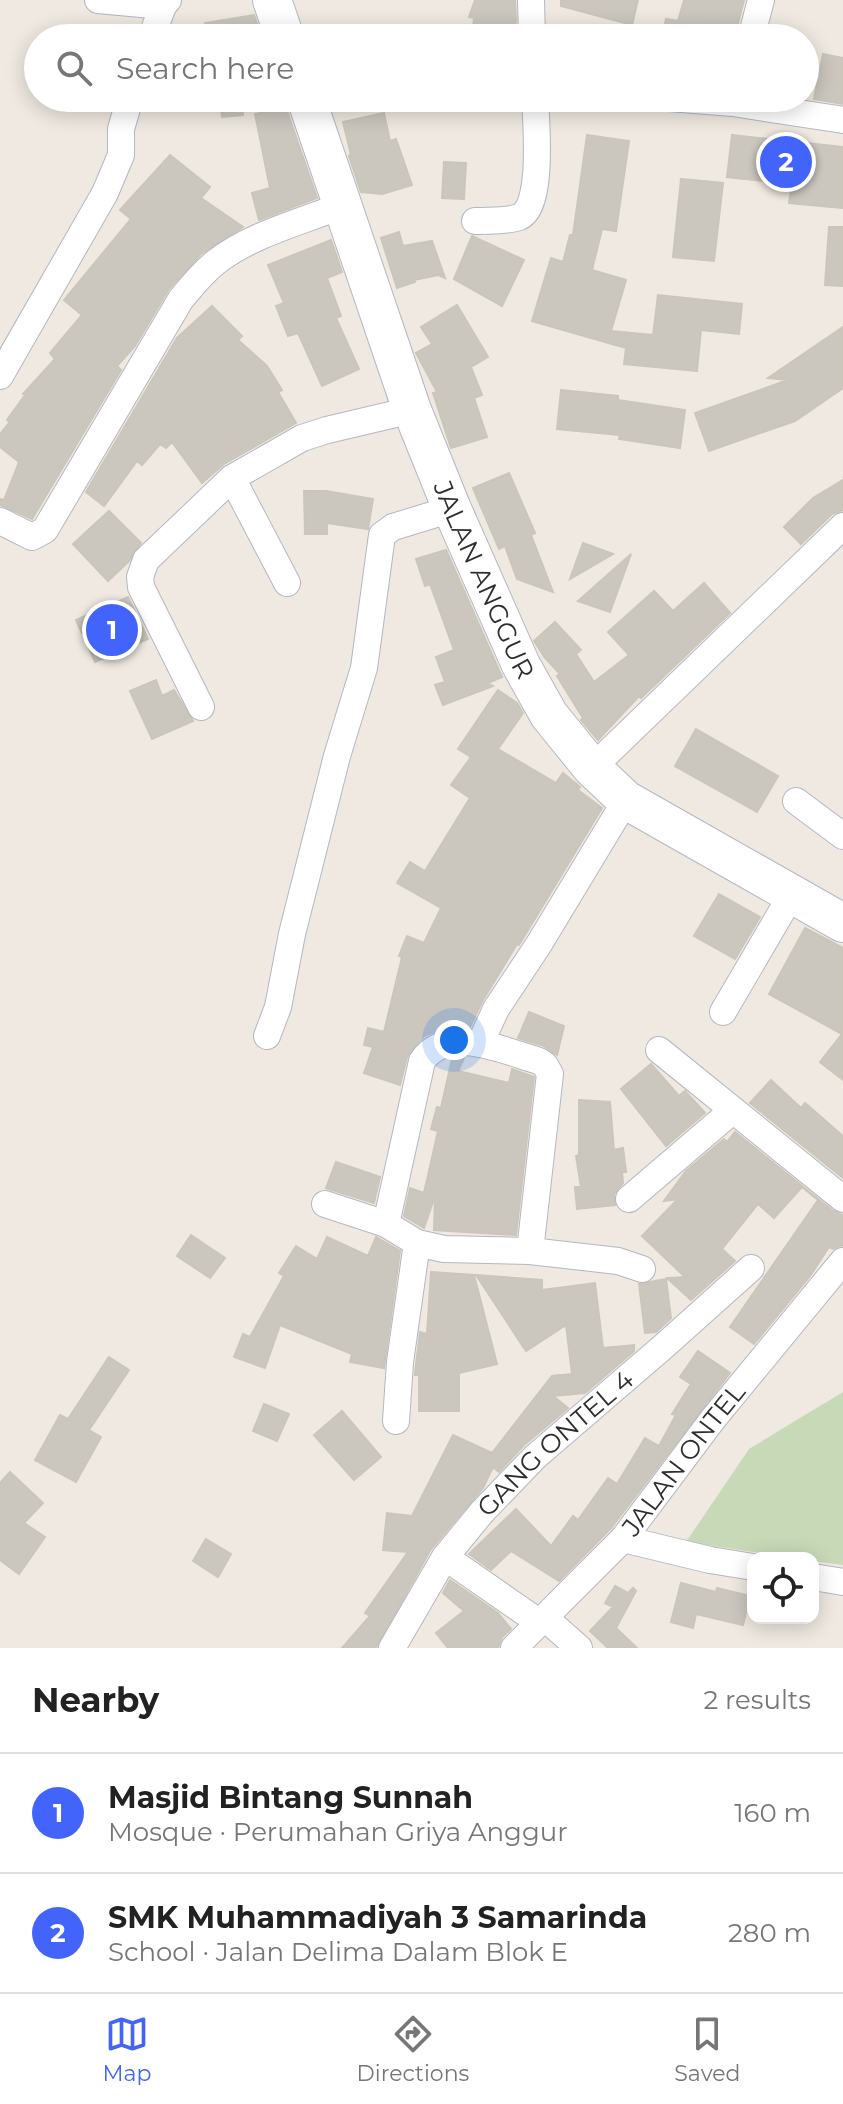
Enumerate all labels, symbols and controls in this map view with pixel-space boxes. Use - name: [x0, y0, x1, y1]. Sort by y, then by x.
- search box: [24, 24, 819, 112]
- icon: search: [52, 46, 96, 90]
- text: Search here: [116, 50, 294, 87]
- pin: 2: [760, 132, 812, 192]
- street label: JALAN ANGGUR: [426, 476, 542, 685]
- pin: 1: [86, 600, 138, 660]
- your location: [434, 1020, 474, 1060]
- street label: GANG ONTEL 4: [470, 1363, 640, 1523]
- street label: JALAN ONTEL: [614, 1376, 752, 1543]
- map controls: [747, 1552, 819, 1624]
- button: locate: [747, 1552, 819, 1624]
- text: Nearby: [32, 1679, 159, 1721]
- text: 2 results: [703, 1684, 811, 1716]
- text: Masjid Bintang Sunnah: [108, 1779, 473, 1816]
- text: 1: [53, 1797, 63, 1829]
- text: 160 m: [734, 1797, 811, 1829]
- text: Mosque · Perumahan Griya Anggur: [108, 1816, 568, 1848]
- text: SMK Muhammadiyah 3 Samarinda: [108, 1899, 647, 1936]
- text: 2: [50, 1917, 66, 1949]
- text: 280 m: [728, 1917, 811, 1949]
- text: School · Jalan Delima Dalam Blok E: [108, 1936, 568, 1968]
- tab: Map: [103, 2012, 151, 2087]
- tab: Directions: [357, 2012, 469, 2087]
- tab: Saved: [674, 2012, 740, 2087]

